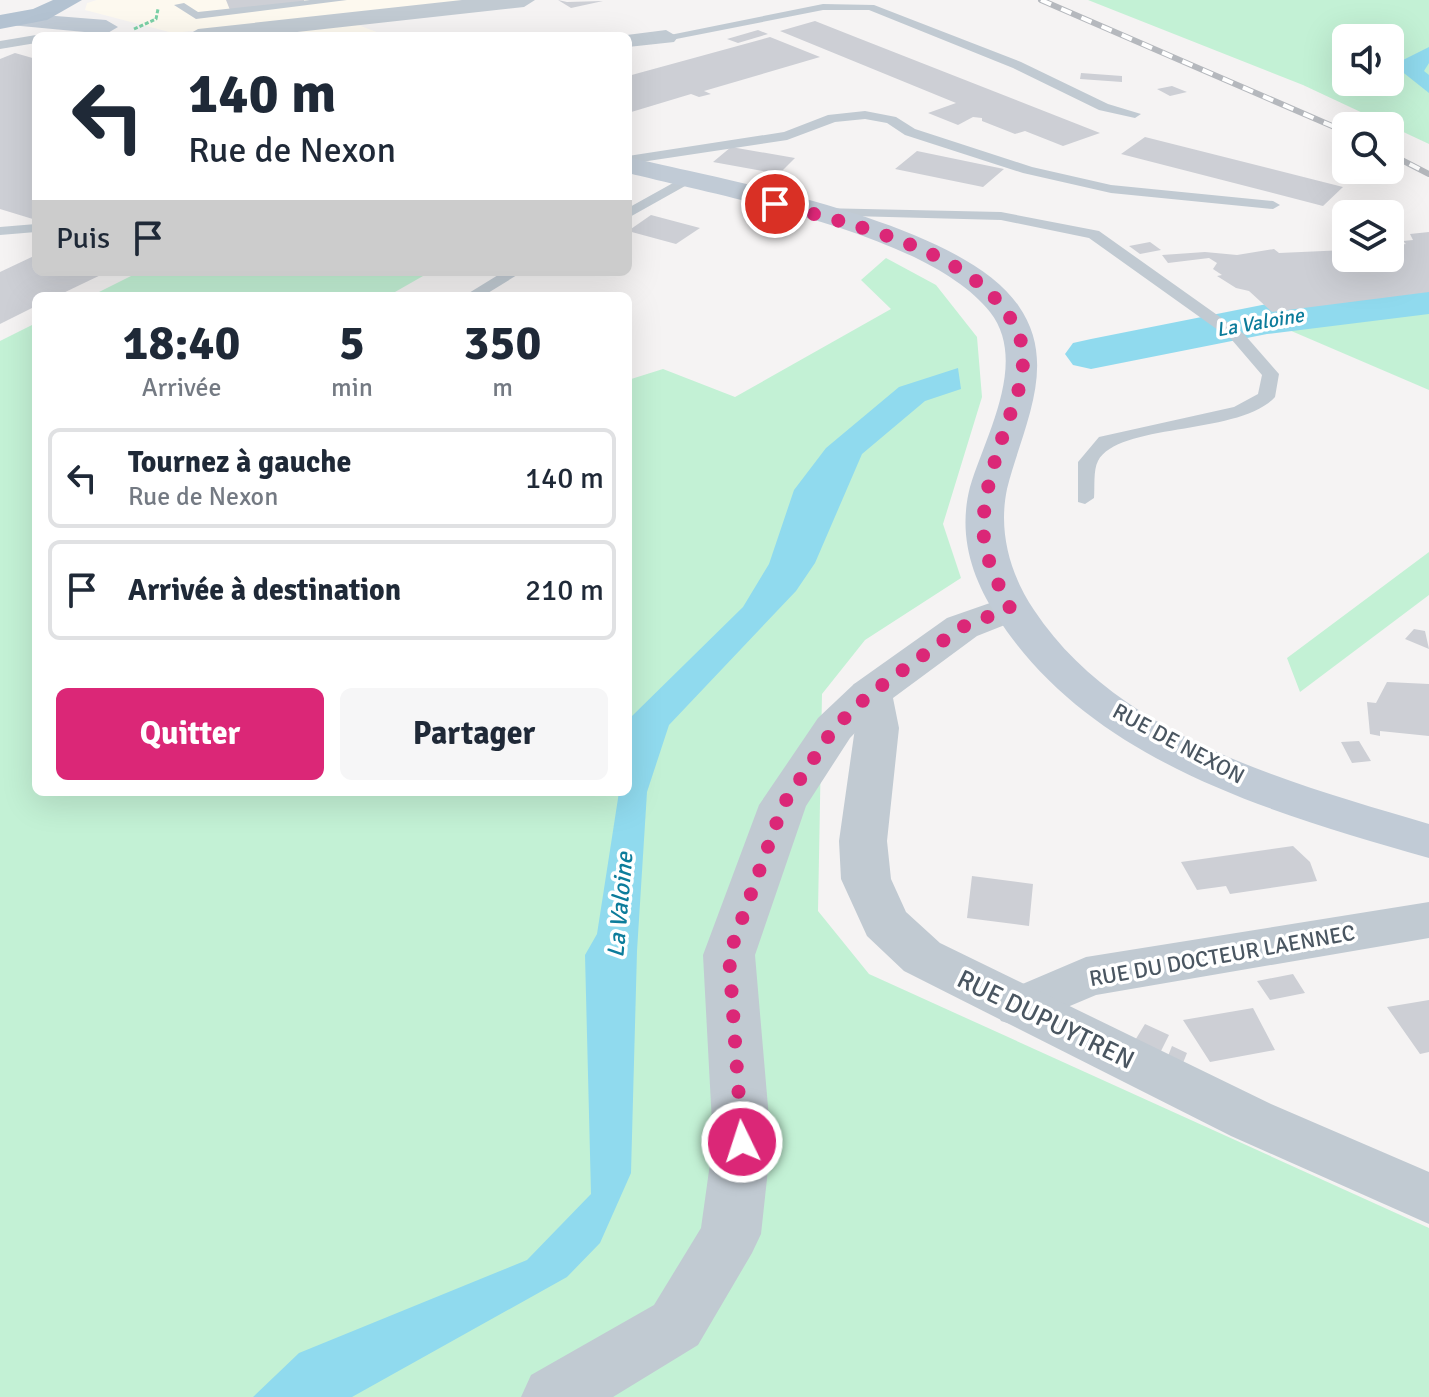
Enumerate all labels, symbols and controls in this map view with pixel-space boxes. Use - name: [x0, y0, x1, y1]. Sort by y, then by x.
- map controls: [1332, 24, 1404, 272]
- button: sound: [1332, 24, 1404, 96]
- text: 140 m: [188, 59, 336, 128]
- icon: left: [56, 64, 160, 168]
- button: search: [1332, 112, 1404, 184]
- text: Rue de Nexon: [188, 128, 396, 173]
- pin: [741, 170, 809, 238]
- icon: arrive: [753, 182, 797, 226]
- button: layers: [1332, 200, 1404, 272]
- icon: arrive: [126, 216, 170, 260]
- text: Puis: [56, 220, 110, 257]
- water label: La Valoine: [1215, 302, 1307, 342]
- text: 18:40: [123, 314, 240, 373]
- text: 5: [339, 314, 365, 373]
- text: 350: [464, 314, 541, 373]
- text: Arrivée: [142, 372, 221, 404]
- text: min: [331, 372, 373, 404]
- text: m: [492, 372, 513, 404]
- text: Tournez à gauche: [128, 444, 351, 481]
- icon: left: [60, 456, 104, 500]
- text: 140 m: [525, 460, 604, 497]
- text: Rue de Nexon: [128, 481, 278, 513]
- icon: arrive: [60, 568, 104, 612]
- text: Arrivée à destination: [128, 572, 401, 609]
- text: 210 m: [525, 572, 604, 609]
- button: Quitter: [56, 688, 324, 780]
- button: Partager: [340, 688, 608, 780]
- street label: RUE DE NEXON: [1108, 697, 1249, 790]
- water label: La Valoine: [600, 850, 640, 959]
- street label: RUE DU DOCTEUR LAENNEC: [1087, 919, 1357, 992]
- street label: RUE DUPUYTREN: [952, 963, 1139, 1077]
- position arrow: [700, 1100, 784, 1184]

